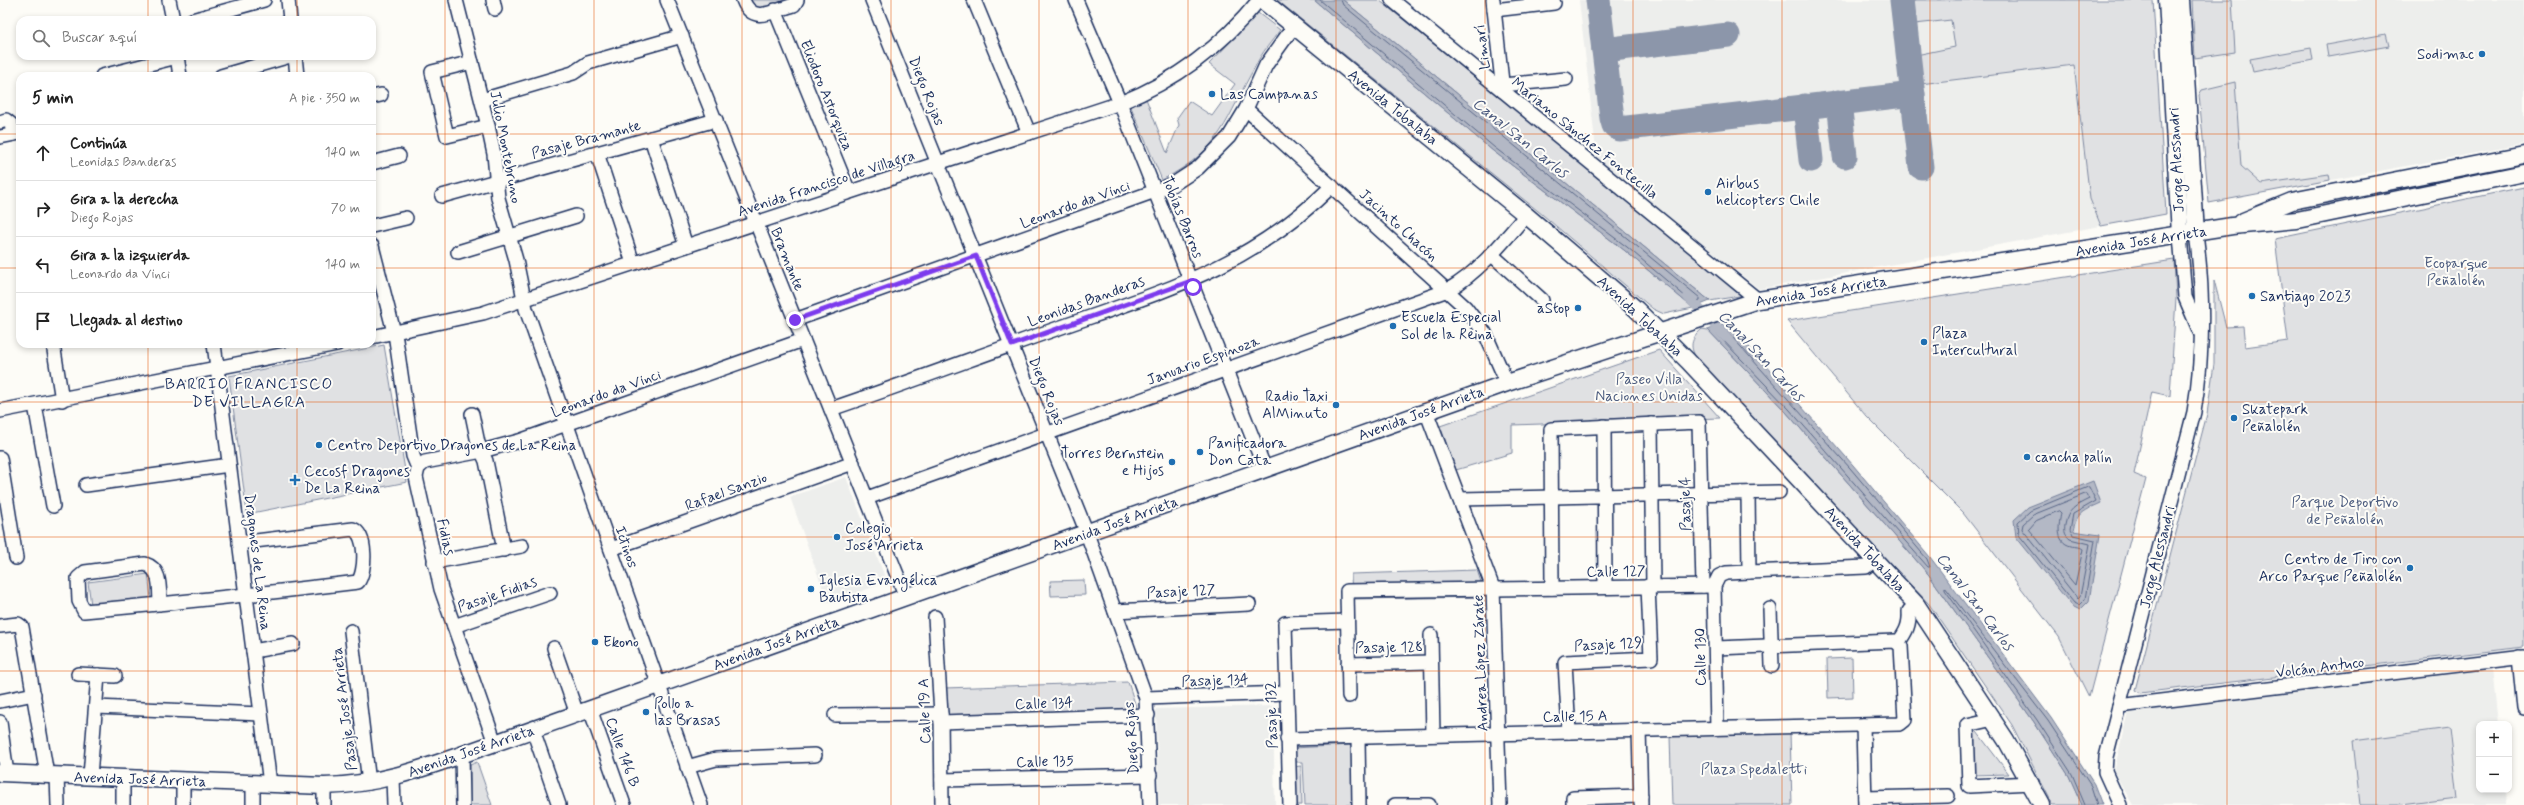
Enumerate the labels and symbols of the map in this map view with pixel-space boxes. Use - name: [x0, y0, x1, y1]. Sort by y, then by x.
- street label: Limarí: [1470, 23, 1496, 71]
- street label: Eliodoro Astorquiza: [795, 37, 858, 154]
- place label: Sodimac: [2417, 45, 2474, 65]
- marker: Sodimac: [2477, 49, 2487, 59]
- street label: Diego Rojas: [902, 54, 949, 130]
- street label: Avenida Tobalaba: [1343, 65, 1442, 150]
- street label: Mariano Sánchez Fontecilla: [1507, 73, 1662, 204]
- place label: Las Campanas: [1220, 85, 1318, 105]
- street label: Julio Montebruno: [484, 89, 526, 205]
- marker: Las Campanas: [1207, 89, 1217, 99]
- water label: Canal San Carlos: [1468, 93, 1574, 184]
- street label: Jorge Alessandri: [2164, 107, 2191, 213]
- street label: Pasaje Bramante: [529, 116, 643, 164]
- street label: Avenida Francisco de Villagra: [735, 146, 918, 223]
- street label: Tobías Barros: [1157, 173, 1208, 262]
- place label: Airbus helicopters Chile: [1716, 174, 1820, 211]
- street label: Leonardo da Vinci: [1018, 176, 1133, 234]
- street label: Jacinto Chacón: [1355, 185, 1442, 267]
- marker: Airbus helicopters Chile: [1703, 187, 1713, 197]
- street label: Avenida José Arrieta: [2074, 222, 2209, 262]
- street label: Bramante: [765, 225, 809, 294]
- park label: Ecoparque Peñalolén: [2424, 254, 2488, 291]
- street label: Leonidas Banderas: [1025, 272, 1148, 332]
- street label: Avenida Tobalaba: [1592, 272, 1687, 362]
- street label: Avenida José Arrieta: [1754, 272, 1889, 312]
- route start: [1184, 278, 1202, 296]
- place label: Santiago 2023: [2260, 287, 2351, 307]
- marker: Santiago 2023: [2247, 291, 2257, 301]
- place label: aStop: [1537, 299, 1570, 319]
- marker: aStop: [1573, 303, 1583, 313]
- water label: Canal San Carlos: [1713, 306, 1810, 407]
- place label: Escuela Especial Sol de la Reina: [1401, 308, 1502, 345]
- route end: [786, 311, 804, 329]
- marker: Escuela Especial Sol de la Reina: [1388, 321, 1398, 331]
- place label: Plaza Intercultural: [1932, 324, 2017, 361]
- street label: Januario Espinoza: [1144, 331, 1263, 391]
- marker: Plaza Intercultural: [1919, 337, 1929, 347]
- street label: Diego Rojas: [1022, 354, 1069, 430]
- street label: Leonardo da Vinci: [549, 365, 664, 423]
- park label: Paseo Villa Naciones Unidas: [1595, 370, 1703, 407]
- district label: BARRIO FRANCISCO DE VILLAGRA: [165, 374, 333, 413]
- street label: Avenida José Arrieta: [1356, 382, 1487, 446]
- place label: Radio Taxi AlMinuto: [1262, 387, 1328, 424]
- marker: Radio Taxi AlMinuto: [1331, 400, 1341, 410]
- place label: Skatepark Peñalolén: [2242, 400, 2308, 437]
- marker: Skatepark Peñalolén: [2229, 413, 2239, 423]
- place label: Panificadora Don Cata: [1208, 434, 1288, 471]
- place label: Centro Deportivo Dragones de La Reina: [327, 436, 577, 456]
- marker: Centro Deportivo Dragones de La Reina: [314, 440, 324, 450]
- place label: Torres Bernstein e Hijos: [1061, 444, 1164, 481]
- marker: Panificadora Don Cata: [1195, 447, 1205, 457]
- place label: cancha palín: [2035, 448, 2112, 468]
- marker: cancha palín: [2022, 452, 2032, 462]
- marker: Torres Bernstein e Hijos: [1167, 457, 1177, 467]
- place label: Cecosf Dragones De La Reina: [304, 462, 410, 499]
- street label: Rafael Sanzio: [683, 468, 770, 516]
- marker: Cecosf Dragones De La Reina: [289, 474, 301, 486]
- street label: Pasaje 4: [1676, 476, 1696, 531]
- street label: Avenida José Arrieta: [1050, 492, 1181, 556]
- street label: Dragones de La Reina: [238, 493, 275, 632]
- park label: Parque Deportivo de Peñalolén: [2292, 493, 2398, 530]
- street label: Avenida Tobalaba: [1819, 502, 1909, 597]
- street label: Jorge Alessandri: [2136, 504, 2181, 611]
- street label: Fidias: [431, 517, 459, 558]
- place label: Colegio José Arrieta: [845, 519, 924, 556]
- street label: Ictinos: [610, 524, 643, 571]
- marker: Colegio José Arrieta: [832, 532, 842, 542]
- water label: Canal San Carlos: [1931, 549, 2020, 656]
- place label: Centro de Tiro con Arco Parque Peñalolén: [2259, 550, 2402, 587]
- street label: Calle 127: [1586, 561, 1646, 583]
- marker: Centro de Tiro con Arco Parque Peñalolén: [2405, 563, 2415, 573]
- place label: Iglesia Evangélica Bautista: [819, 571, 938, 608]
- street label: Pasaje Fidias: [455, 572, 540, 618]
- street label: Pasaje 127: [1146, 580, 1216, 604]
- marker: Iglesia Evangélica Bautista: [806, 584, 816, 594]
- street label: Andrea López Zárate: [1469, 594, 1493, 732]
- street label: Avenida José Arrieta: [711, 612, 842, 676]
- street label: Calle 130: [1690, 628, 1712, 686]
- place label: Ekono: [603, 633, 639, 653]
- street label: Pasaje 129: [1574, 633, 1643, 657]
- marker: Ekono: [590, 637, 600, 647]
- street label: Pasaje 128: [1355, 637, 1423, 659]
- street label: Pasaje José Arrieta: [327, 646, 362, 772]
- street label: Volcán Antuco: [2275, 653, 2365, 683]
- street label: Pasaje 134: [1181, 670, 1249, 692]
- street label: Calle 19 A: [914, 678, 936, 744]
- street label: Pasaje 132: [1261, 681, 1283, 749]
- street label: Calle 134: [1015, 693, 1074, 715]
- place label: Pollo a las Brasas: [654, 694, 720, 731]
- street label: Diego Rojas: [1119, 700, 1146, 775]
- street label: Calle 15 A: [1542, 706, 1608, 728]
- marker: Pollo a las Brasas: [641, 707, 651, 717]
- street label: Calle 146 B: [600, 715, 644, 790]
- street label: Avenida José Arrieta: [405, 721, 538, 783]
- street label: Calle 135: [1016, 751, 1074, 773]
- park label: Plaza Spedaletti: [1701, 760, 1807, 780]
- street label: Avenida José Arrieta: [73, 768, 207, 792]

